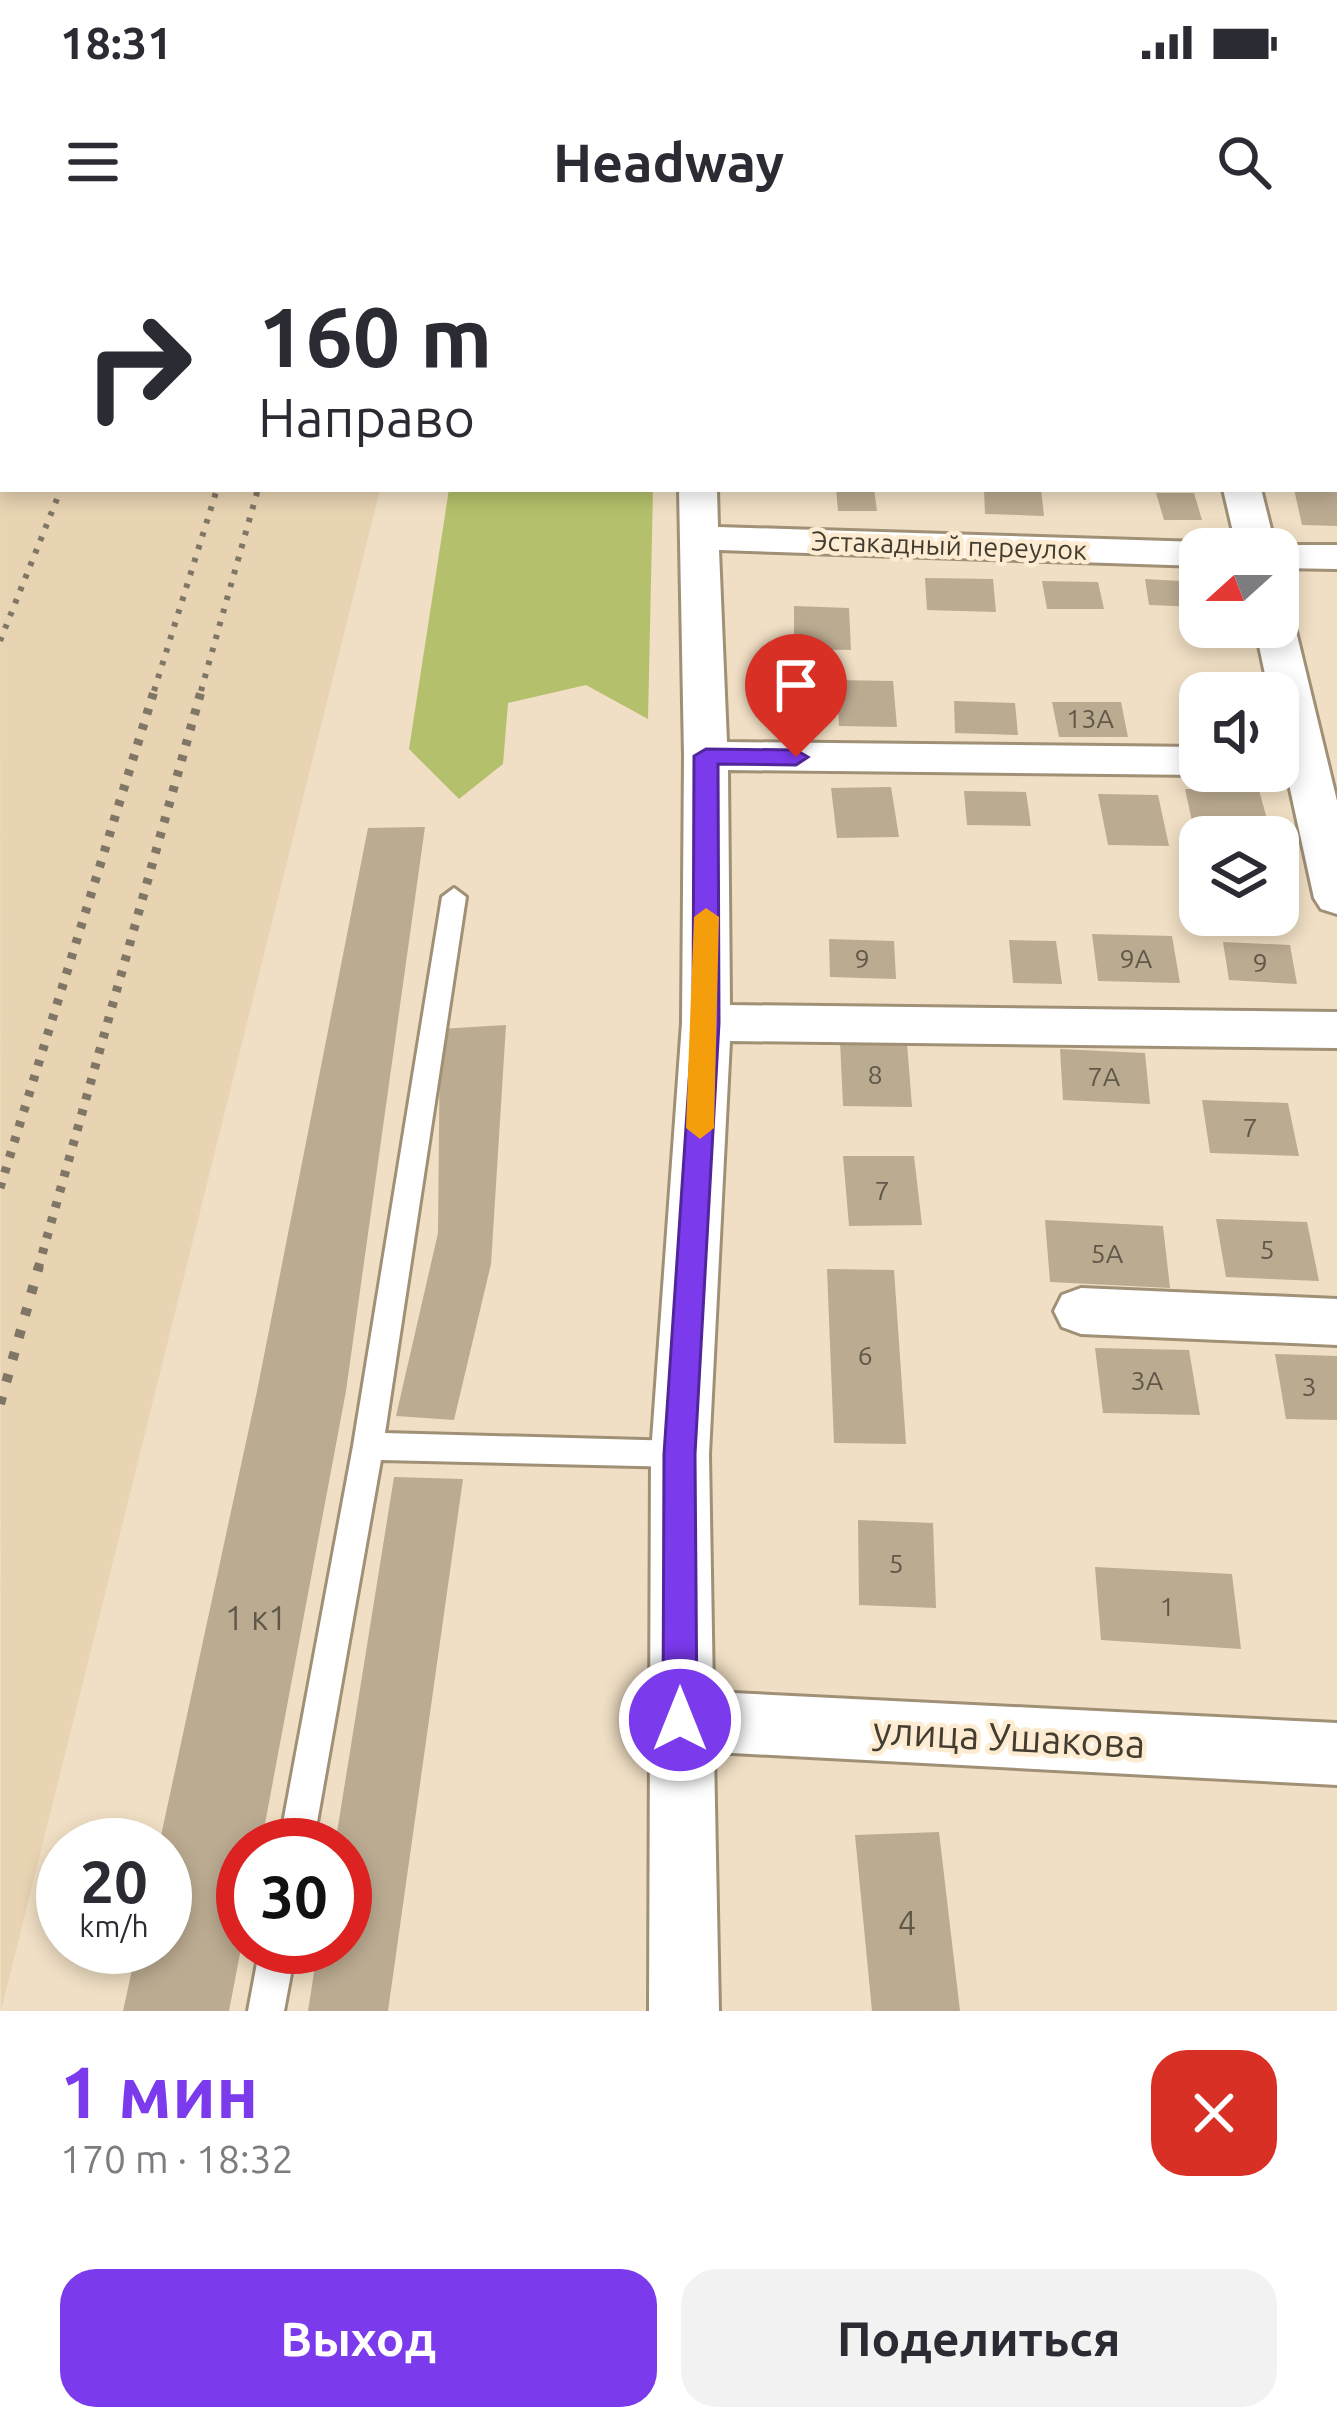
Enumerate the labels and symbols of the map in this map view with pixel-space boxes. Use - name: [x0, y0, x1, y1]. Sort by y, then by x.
- street label: Эстакадный переулок: [811, 525, 1088, 565]
- north arrow: [1179, 528, 1299, 648]
- pin: [745, 634, 847, 757]
- house number: 13А: [1066, 703, 1114, 733]
- house number: 9: [854, 943, 870, 973]
- house number: 9А: [1120, 943, 1153, 973]
- house number: 9: [1252, 947, 1268, 977]
- house number: 8: [867, 1059, 883, 1089]
- house number: 7А: [1088, 1061, 1121, 1091]
- house number: 7: [1242, 1112, 1258, 1142]
- house number: 7: [874, 1175, 890, 1205]
- house number: 5: [1259, 1234, 1275, 1264]
- house number: 5А: [1091, 1238, 1124, 1268]
- house number: 6: [857, 1340, 873, 1370]
- house number: 3А: [1131, 1365, 1164, 1395]
- house number: 3: [1301, 1371, 1317, 1401]
- house number: 5: [888, 1548, 904, 1578]
- house number: 1: [1159, 1591, 1175, 1621]
- house number: 1 к1: [225, 1599, 287, 1636]
- position arrow: [617, 1657, 743, 1783]
- street label: улица Ушакова: [872, 1708, 1146, 1765]
- speed limit sign: 30: [216, 1818, 372, 1974]
- house number: 4: [898, 1904, 916, 1941]

